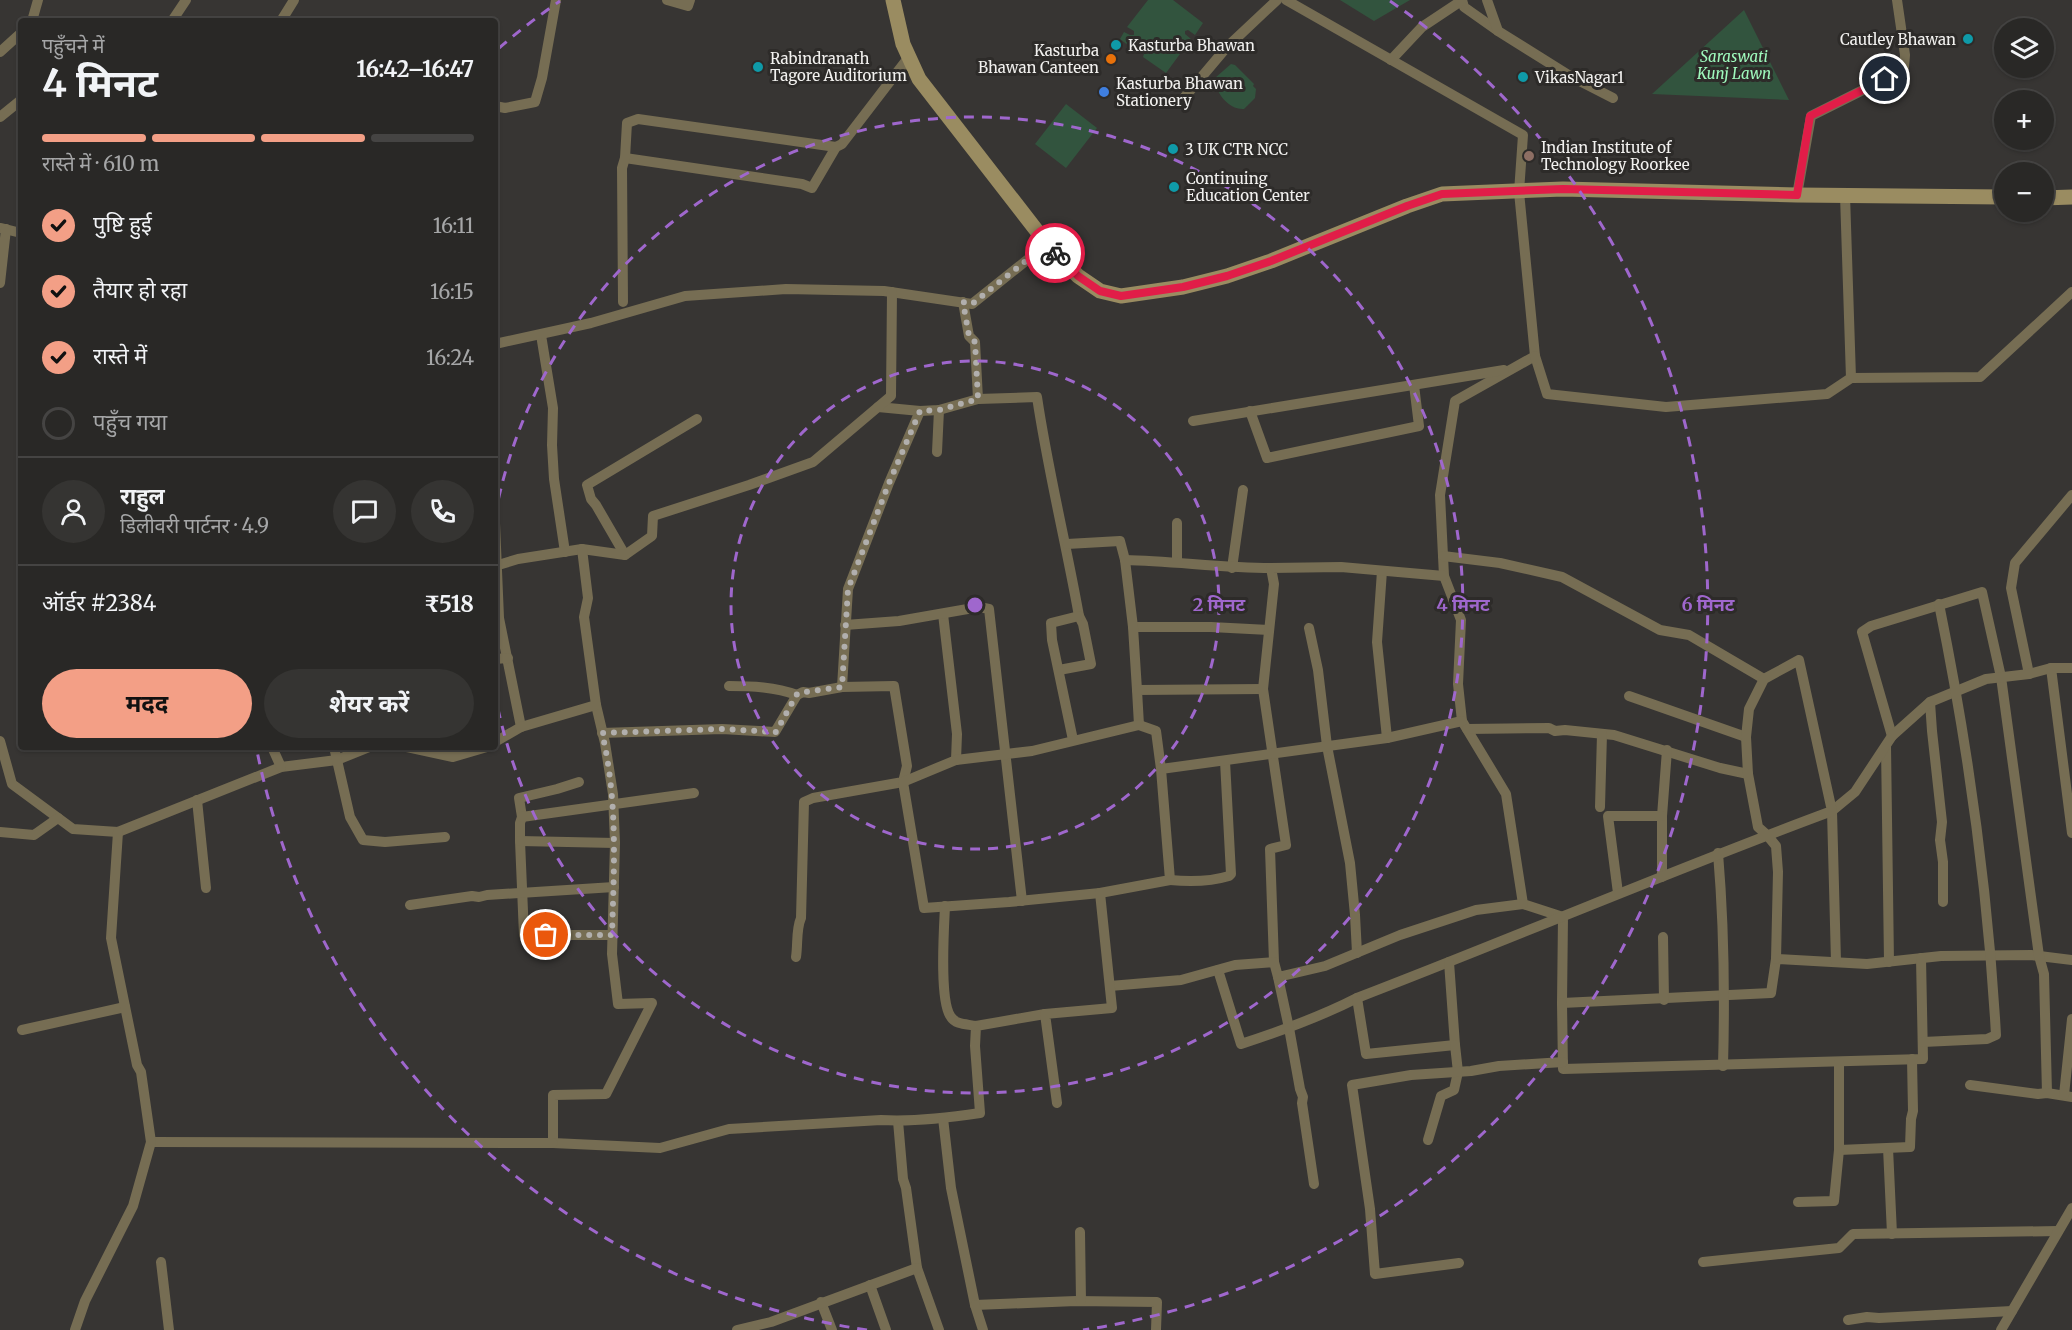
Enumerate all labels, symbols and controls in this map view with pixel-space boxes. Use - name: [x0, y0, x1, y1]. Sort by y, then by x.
- map controls: [1994, 18, 2054, 222]
- button: layers: [1994, 18, 2054, 78]
- place label: Cautley Bhawan: [1840, 30, 1956, 49]
- marker: Cautley Bhawan: [1961, 32, 1975, 46]
- text: पहुँचने में: [42, 33, 104, 58]
- place label: Kasturba Bhawan: [1128, 36, 1255, 55]
- marker: Kasturba Bhawan: [1109, 38, 1123, 52]
- place label: Kasturba Bhawan Canteen: [978, 41, 1099, 77]
- park label: Saraswati Kunj Lawn: [1696, 47, 1771, 83]
- place label: Rabindranath Tagore Auditorium: [770, 49, 907, 85]
- marker: Kasturba Bhawan Canteen: [1104, 52, 1118, 66]
- pin: [1859, 53, 1910, 104]
- text: 16:42–16:47: [356, 55, 474, 83]
- text: 4 मिनट: [42, 59, 158, 108]
- marker: Rabindranath Tagore Auditorium: [751, 60, 765, 74]
- icon: home: [1868, 62, 1901, 95]
- place label: VikasNagar1: [1534, 68, 1624, 87]
- marker: VikasNagar1: [1516, 70, 1530, 84]
- place label: Kasturba Bhawan Stationery: [1116, 74, 1243, 110]
- marker: Kasturba Bhawan Stationery: [1097, 85, 1111, 99]
- button: +: [1994, 90, 2054, 150]
- place label: Indian Institute of Technology Roorkee: [1541, 138, 1690, 174]
- place label: 3 UK CTR NCC: [1185, 140, 1288, 159]
- marker: 3 UK CTR NCC: [1166, 142, 1180, 156]
- marker: Indian Institute of Technology Roorkee: [1522, 149, 1536, 163]
- text: रास्ते में · 610 m: [42, 151, 159, 176]
- button: −: [1994, 162, 2054, 222]
- place label: Continuing Education Center: [1186, 169, 1310, 205]
- marker: Continuing Education Center: [1167, 180, 1181, 194]
- icon: check: [42, 209, 75, 242]
- text: पुष्टि हुई: [93, 210, 152, 238]
- text: 16:11: [433, 213, 474, 238]
- courier: [1025, 223, 1085, 283]
- icon: bike: [1039, 237, 1072, 270]
- icon: check: [42, 275, 75, 308]
- text: तैयार हो रहा: [93, 276, 187, 304]
- text: 16:15: [430, 279, 474, 304]
- icon: check: [42, 341, 75, 374]
- text: रास्ते में: [93, 342, 147, 370]
- text: 16:24: [426, 345, 474, 370]
- text: पहुँच गया: [93, 408, 167, 436]
- button: person: [42, 480, 105, 543]
- button: chat: [333, 480, 396, 543]
- button: phone: [411, 480, 474, 543]
- text: राहुल: [120, 482, 165, 510]
- text: डिलीवरी पार्टनर · 4.9: [120, 513, 269, 538]
- text: ऑर्डर #2384: [42, 589, 156, 617]
- text: ₹518: [424, 590, 474, 618]
- text: 2 मिनट: [1193, 593, 1246, 616]
- text: 4 मिनट: [1436, 593, 1490, 616]
- text: 6 मिनट: [1681, 593, 1735, 616]
- centre of rings: [965, 595, 985, 615]
- button: मदद: [42, 669, 252, 738]
- button: शेयर करें: [264, 669, 474, 738]
- pin: [520, 909, 571, 960]
- icon: bag: [529, 918, 562, 951]

